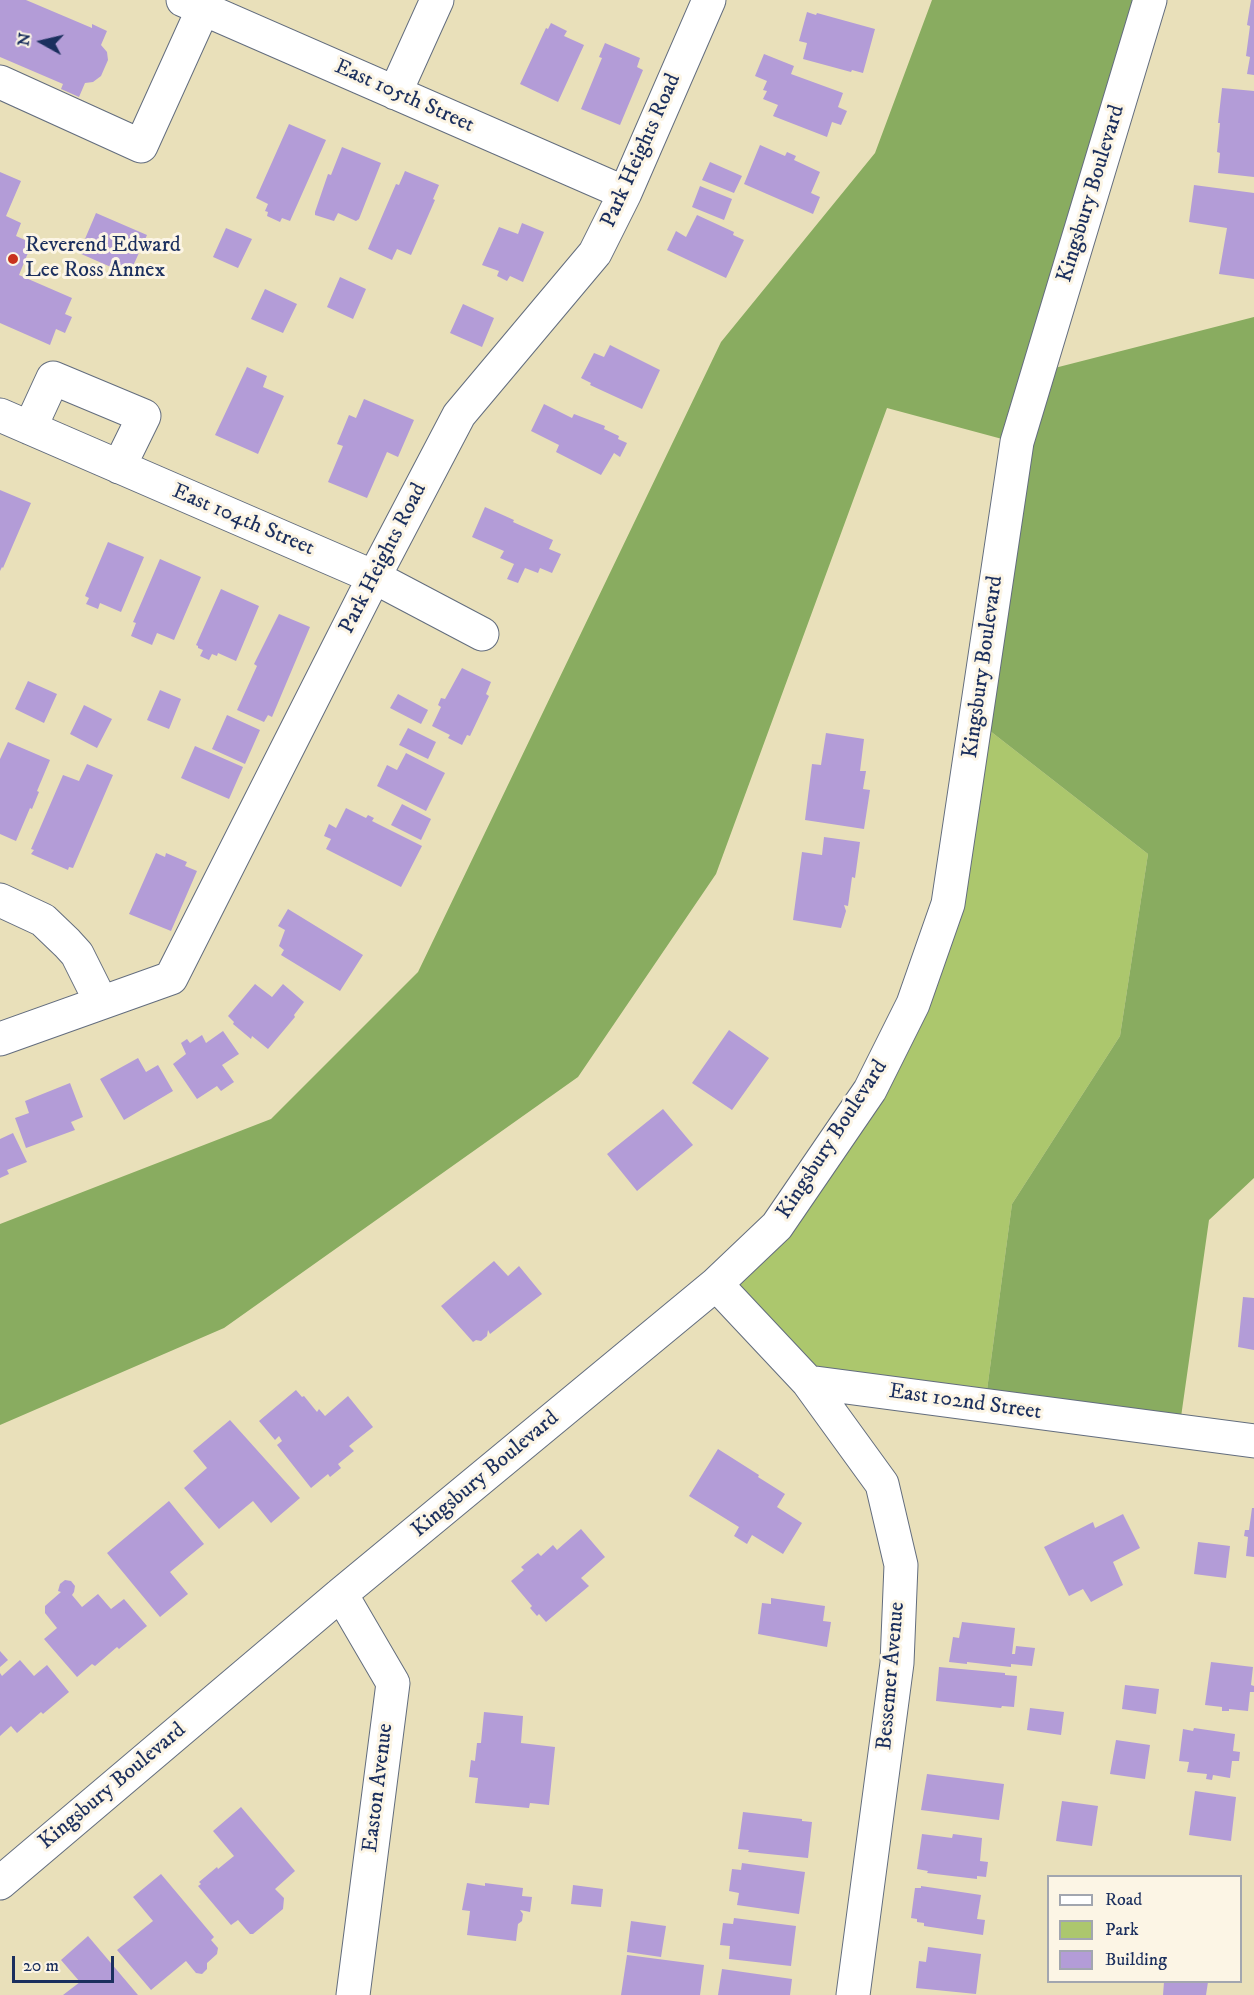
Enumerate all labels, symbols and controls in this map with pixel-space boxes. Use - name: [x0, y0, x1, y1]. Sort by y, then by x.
- north arrow: [12, 12, 72, 72]
- text: N: [13, 32, 35, 47]
- street label: East 105th Street: [330, 54, 478, 140]
- street label: Park Heights Road: [596, 70, 688, 232]
- street label: Kingsbury Boulevard: [1052, 102, 1132, 286]
- place label: Reverend Edward Lee Ross Annex: [25, 233, 181, 284]
- marker: Reverend Edward Lee Ross Annex: [6, 252, 20, 266]
- street label: East 104th Street: [168, 479, 318, 563]
- street label: Park Heights Road: [335, 479, 433, 639]
- street label: Kingsbury Boulevard: [958, 574, 1010, 760]
- street label: Kingsbury Boulevard: [772, 1056, 894, 1224]
- street label: East 102nd Street: [887, 1379, 1043, 1427]
- street label: Kingsbury Boulevard: [407, 1406, 565, 1544]
- street label: Bessemer Avenue: [872, 1601, 912, 1751]
- street label: Kingsbury Boulevard: [34, 1718, 192, 1856]
- street label: Easton Avenue: [358, 1722, 400, 1854]
- legend: [1047, 1875, 1242, 1983]
- text: Road: [1105, 1889, 1142, 1911]
- text: Park: [1105, 1919, 1139, 1941]
- scale bar: [15, 1944, 117, 1982]
- text: Building: [1105, 1949, 1167, 1971]
- text: 20 m: [23, 1955, 59, 1977]

